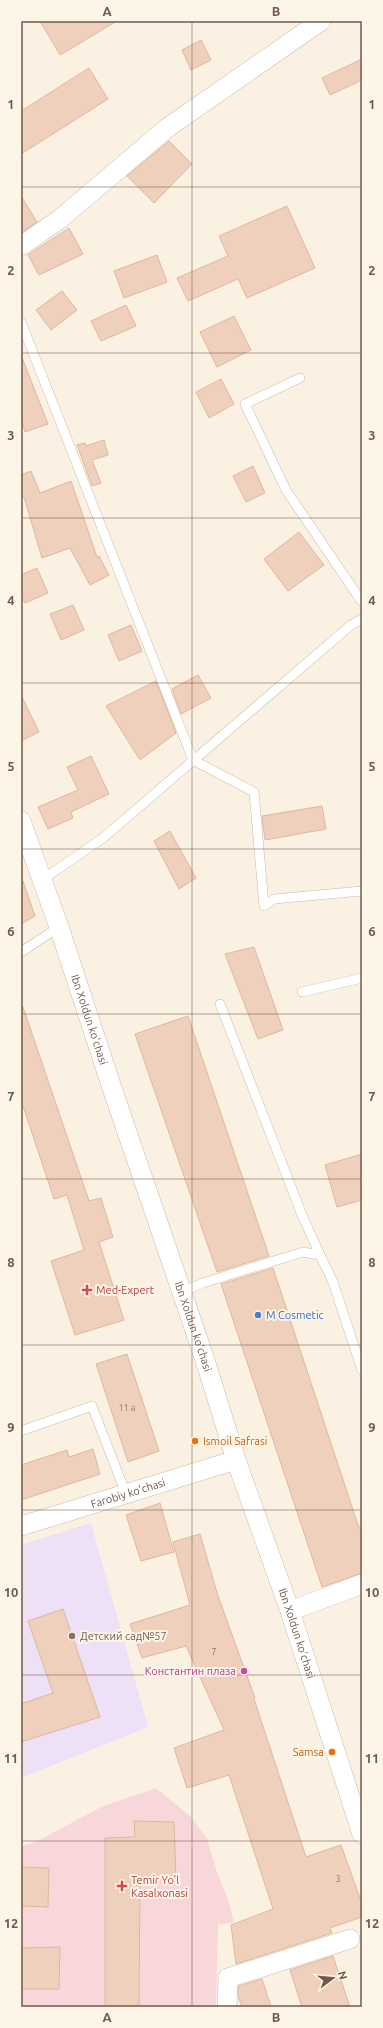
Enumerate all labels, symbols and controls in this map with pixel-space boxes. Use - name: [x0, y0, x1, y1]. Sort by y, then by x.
- text: A: [102, 4, 112, 18]
- text: B: [272, 4, 281, 18]
- text: 1: [7, 97, 15, 111]
- text: 1: [368, 97, 376, 111]
- text: 2: [7, 263, 15, 277]
- text: 2: [368, 263, 376, 277]
- text: 3: [7, 428, 15, 442]
- text: 3: [368, 428, 376, 442]
- text: 4: [7, 593, 15, 607]
- text: 4: [368, 593, 376, 607]
- text: 5: [7, 759, 15, 773]
- text: 5: [368, 759, 376, 773]
- text: 6: [7, 924, 15, 938]
- text: 6: [368, 924, 376, 938]
- street label: Ibn Xoldun ko'chasi: [69, 973, 110, 1066]
- text: 7: [7, 1089, 15, 1103]
- text: 7: [368, 1089, 376, 1103]
- text: 8: [7, 1255, 15, 1269]
- text: 8: [368, 1255, 376, 1269]
- street label: Ibn Xoldun ko'chasi: [173, 1280, 214, 1373]
- marker: Med-Expert: [81, 1284, 93, 1296]
- place label: Med-Expert: [96, 1284, 155, 1296]
- place label: M Cosmetic: [266, 1309, 324, 1321]
- marker: M Cosmetic: [253, 1310, 263, 1320]
- house number: 11 а: [119, 1403, 135, 1413]
- text: 9: [7, 1420, 15, 1434]
- text: 9: [368, 1420, 376, 1434]
- place label: Ismoil Safrasi: [203, 1435, 267, 1447]
- marker: Ismoil Safrasi: [190, 1436, 200, 1446]
- street label: Farobiy ko'chasi: [89, 1476, 167, 1510]
- text: 10: [4, 1585, 18, 1599]
- text: 10: [365, 1585, 379, 1599]
- street label: Ibn Xoldun ko'chasi: [276, 1587, 317, 1680]
- place label: Детский сад№57: [80, 1630, 167, 1642]
- marker: Детский сад№57: [67, 1631, 77, 1641]
- house number: 7: [211, 1647, 217, 1657]
- place label: Константин плаза: [145, 1665, 236, 1677]
- marker: Константин плаза: [239, 1666, 249, 1676]
- place label: Samsa: [293, 1746, 324, 1758]
- marker: Samsa: [327, 1747, 337, 1757]
- text: 11: [4, 1751, 18, 1765]
- text: 11: [365, 1751, 379, 1765]
- place label: Temir Yo'l Kasalxonasi: [131, 1874, 188, 1899]
- house number: 3: [335, 1874, 341, 1884]
- marker: Temir Yo'l Kasalxonasi: [116, 1880, 128, 1892]
- text: 12: [4, 1916, 18, 1930]
- text: 12: [365, 1916, 379, 1930]
- north arrow: [313, 1958, 353, 1998]
- text: N: [336, 1970, 350, 1981]
- text: A: [102, 2010, 112, 2024]
- text: B: [272, 2010, 281, 2024]

